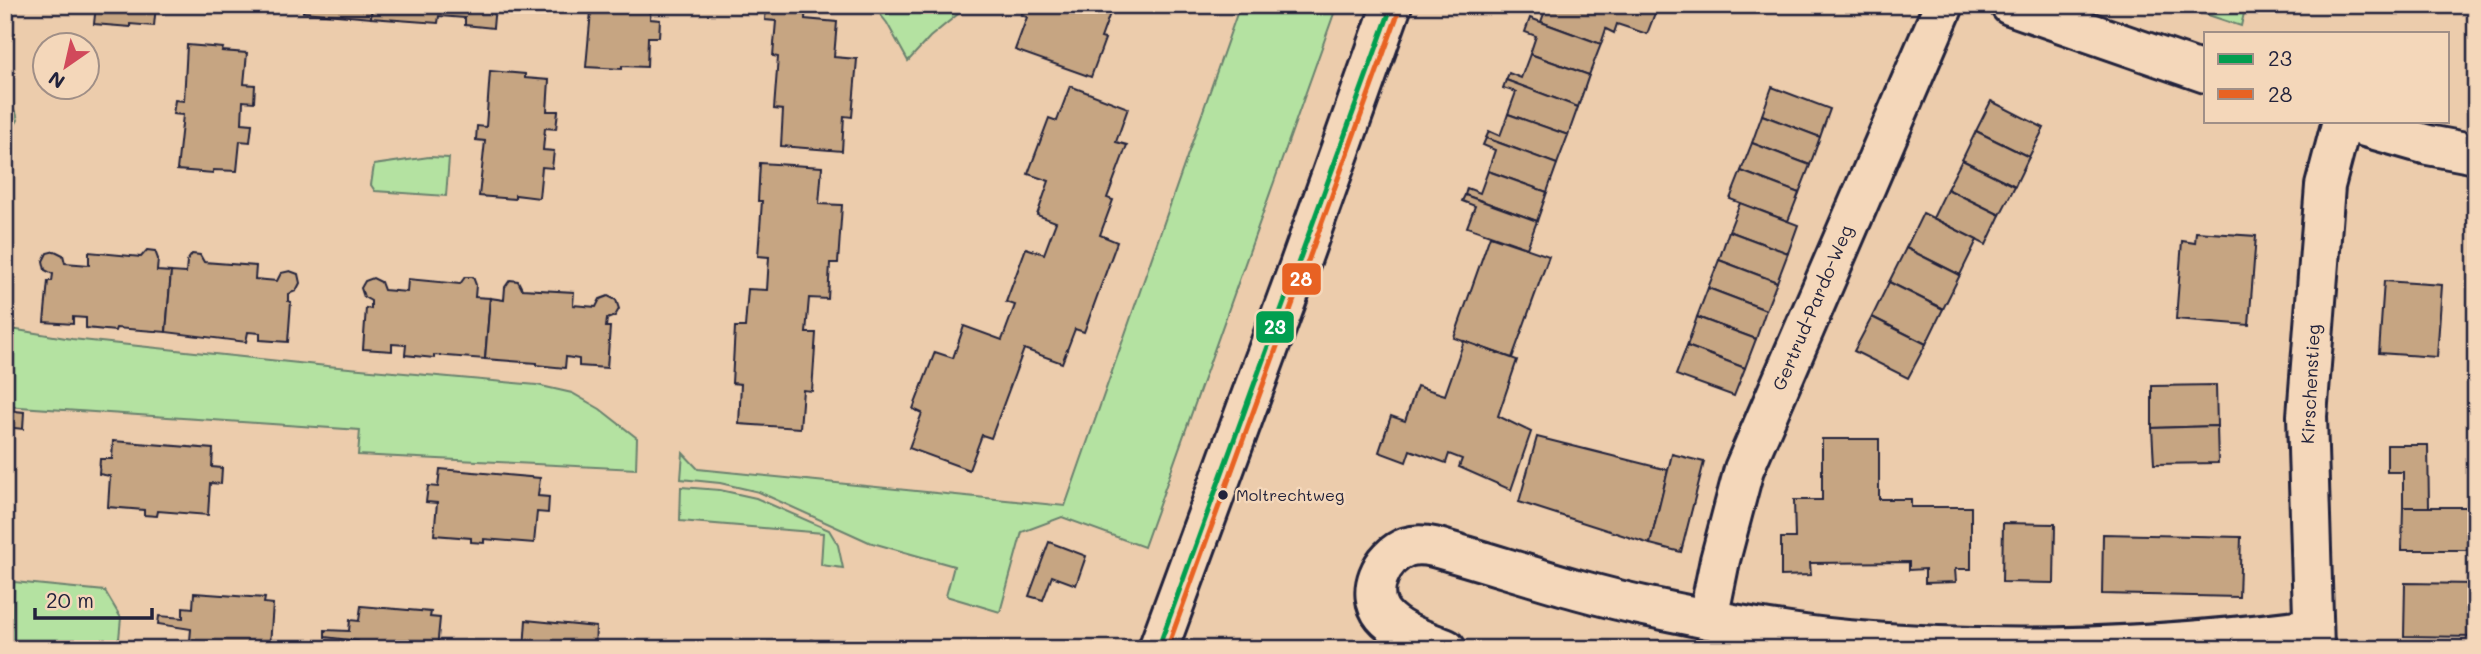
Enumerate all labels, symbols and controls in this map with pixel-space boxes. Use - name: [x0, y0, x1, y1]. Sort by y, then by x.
- north arrow: [32, 32, 102, 102]
- legend: [2204, 32, 2450, 122]
- text: 23: [2268, 44, 2292, 71]
- text: N: [43, 66, 69, 95]
- text: 28: [2268, 80, 2292, 107]
- street label: Gertrud-Pardo-Weg: [1766, 221, 1858, 394]
- line badge: 28: [1281, 262, 1322, 296]
- text: 28: [1290, 266, 1312, 291]
- line badge: 23: [1255, 310, 1295, 344]
- text: 23: [1264, 314, 1286, 339]
- street label: Kirschenstieg: [2295, 323, 2325, 444]
- place label: Moltrechtweg: [1236, 484, 1344, 505]
- marker: Moltrechtweg: [1216, 488, 1230, 502]
- scale bar: [35, 577, 152, 621]
- text: 20 m: [46, 586, 94, 613]

